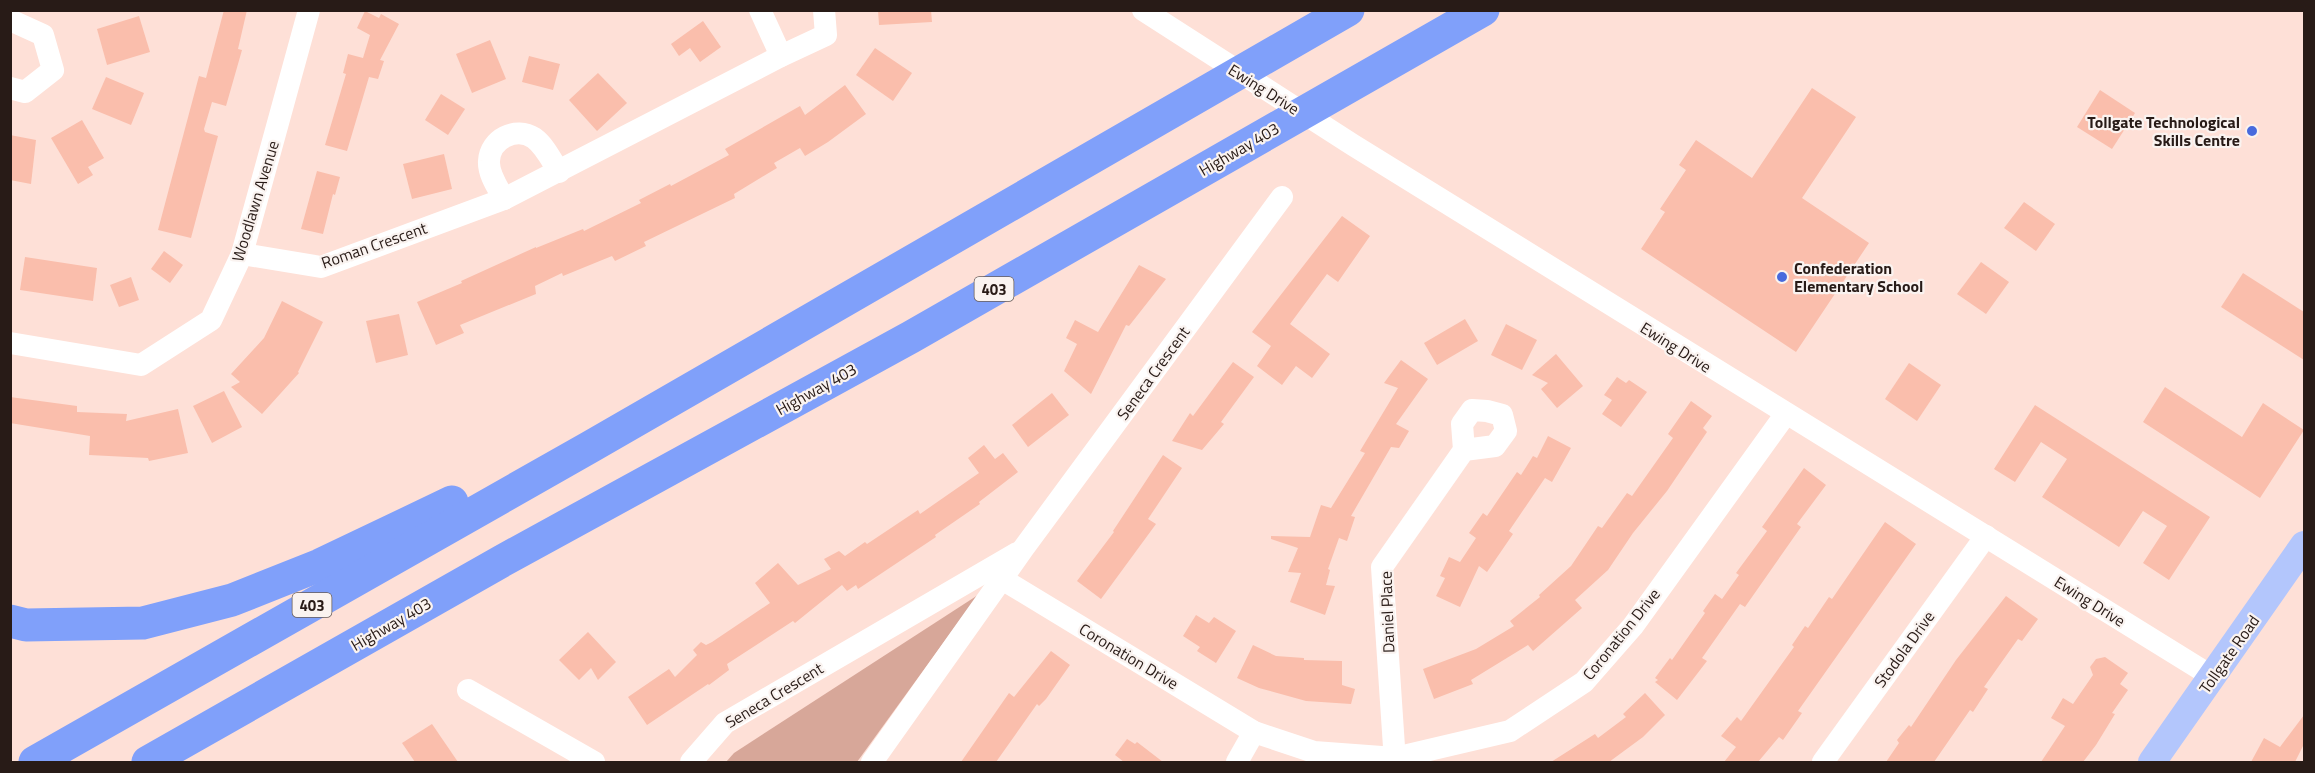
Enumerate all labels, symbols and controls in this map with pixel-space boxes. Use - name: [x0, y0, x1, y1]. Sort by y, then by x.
- street label: Ewing Drive: [1224, 58, 1304, 120]
- place label: Tollgate Technological Skills Centre: [2087, 110, 2240, 152]
- street label: Highway 403: [1194, 116, 1284, 182]
- marker: Tollgate Technological Skills Centre: [2245, 124, 2259, 138]
- street label: Woodlawn Avenue: [225, 138, 285, 264]
- street label: Roman Crescent: [318, 216, 430, 274]
- place label: Confederation Elementary School: [1794, 256, 1923, 298]
- marker: Confederation Elementary School: [1775, 270, 1789, 284]
- road number: 403: [974, 277, 1014, 301]
- street label: Ewing Drive: [1636, 316, 1716, 378]
- street label: Seneca Crescent: [1111, 321, 1195, 425]
- street label: Highway 403: [771, 357, 861, 421]
- street label: Ewing Drive: [2050, 570, 2130, 632]
- street label: Daniel Place: [1374, 571, 1400, 653]
- street label: Coronation Drive: [1576, 583, 1666, 685]
- street label: Highway 403: [346, 591, 436, 657]
- road number: 403: [292, 593, 332, 617]
- street label: Stodola Drive: [1868, 606, 1940, 692]
- street label: Tollgate Road: [2193, 610, 2265, 698]
- street label: Coronation Drive: [1075, 617, 1183, 695]
- street label: Seneca Crescent: [720, 656, 828, 734]

